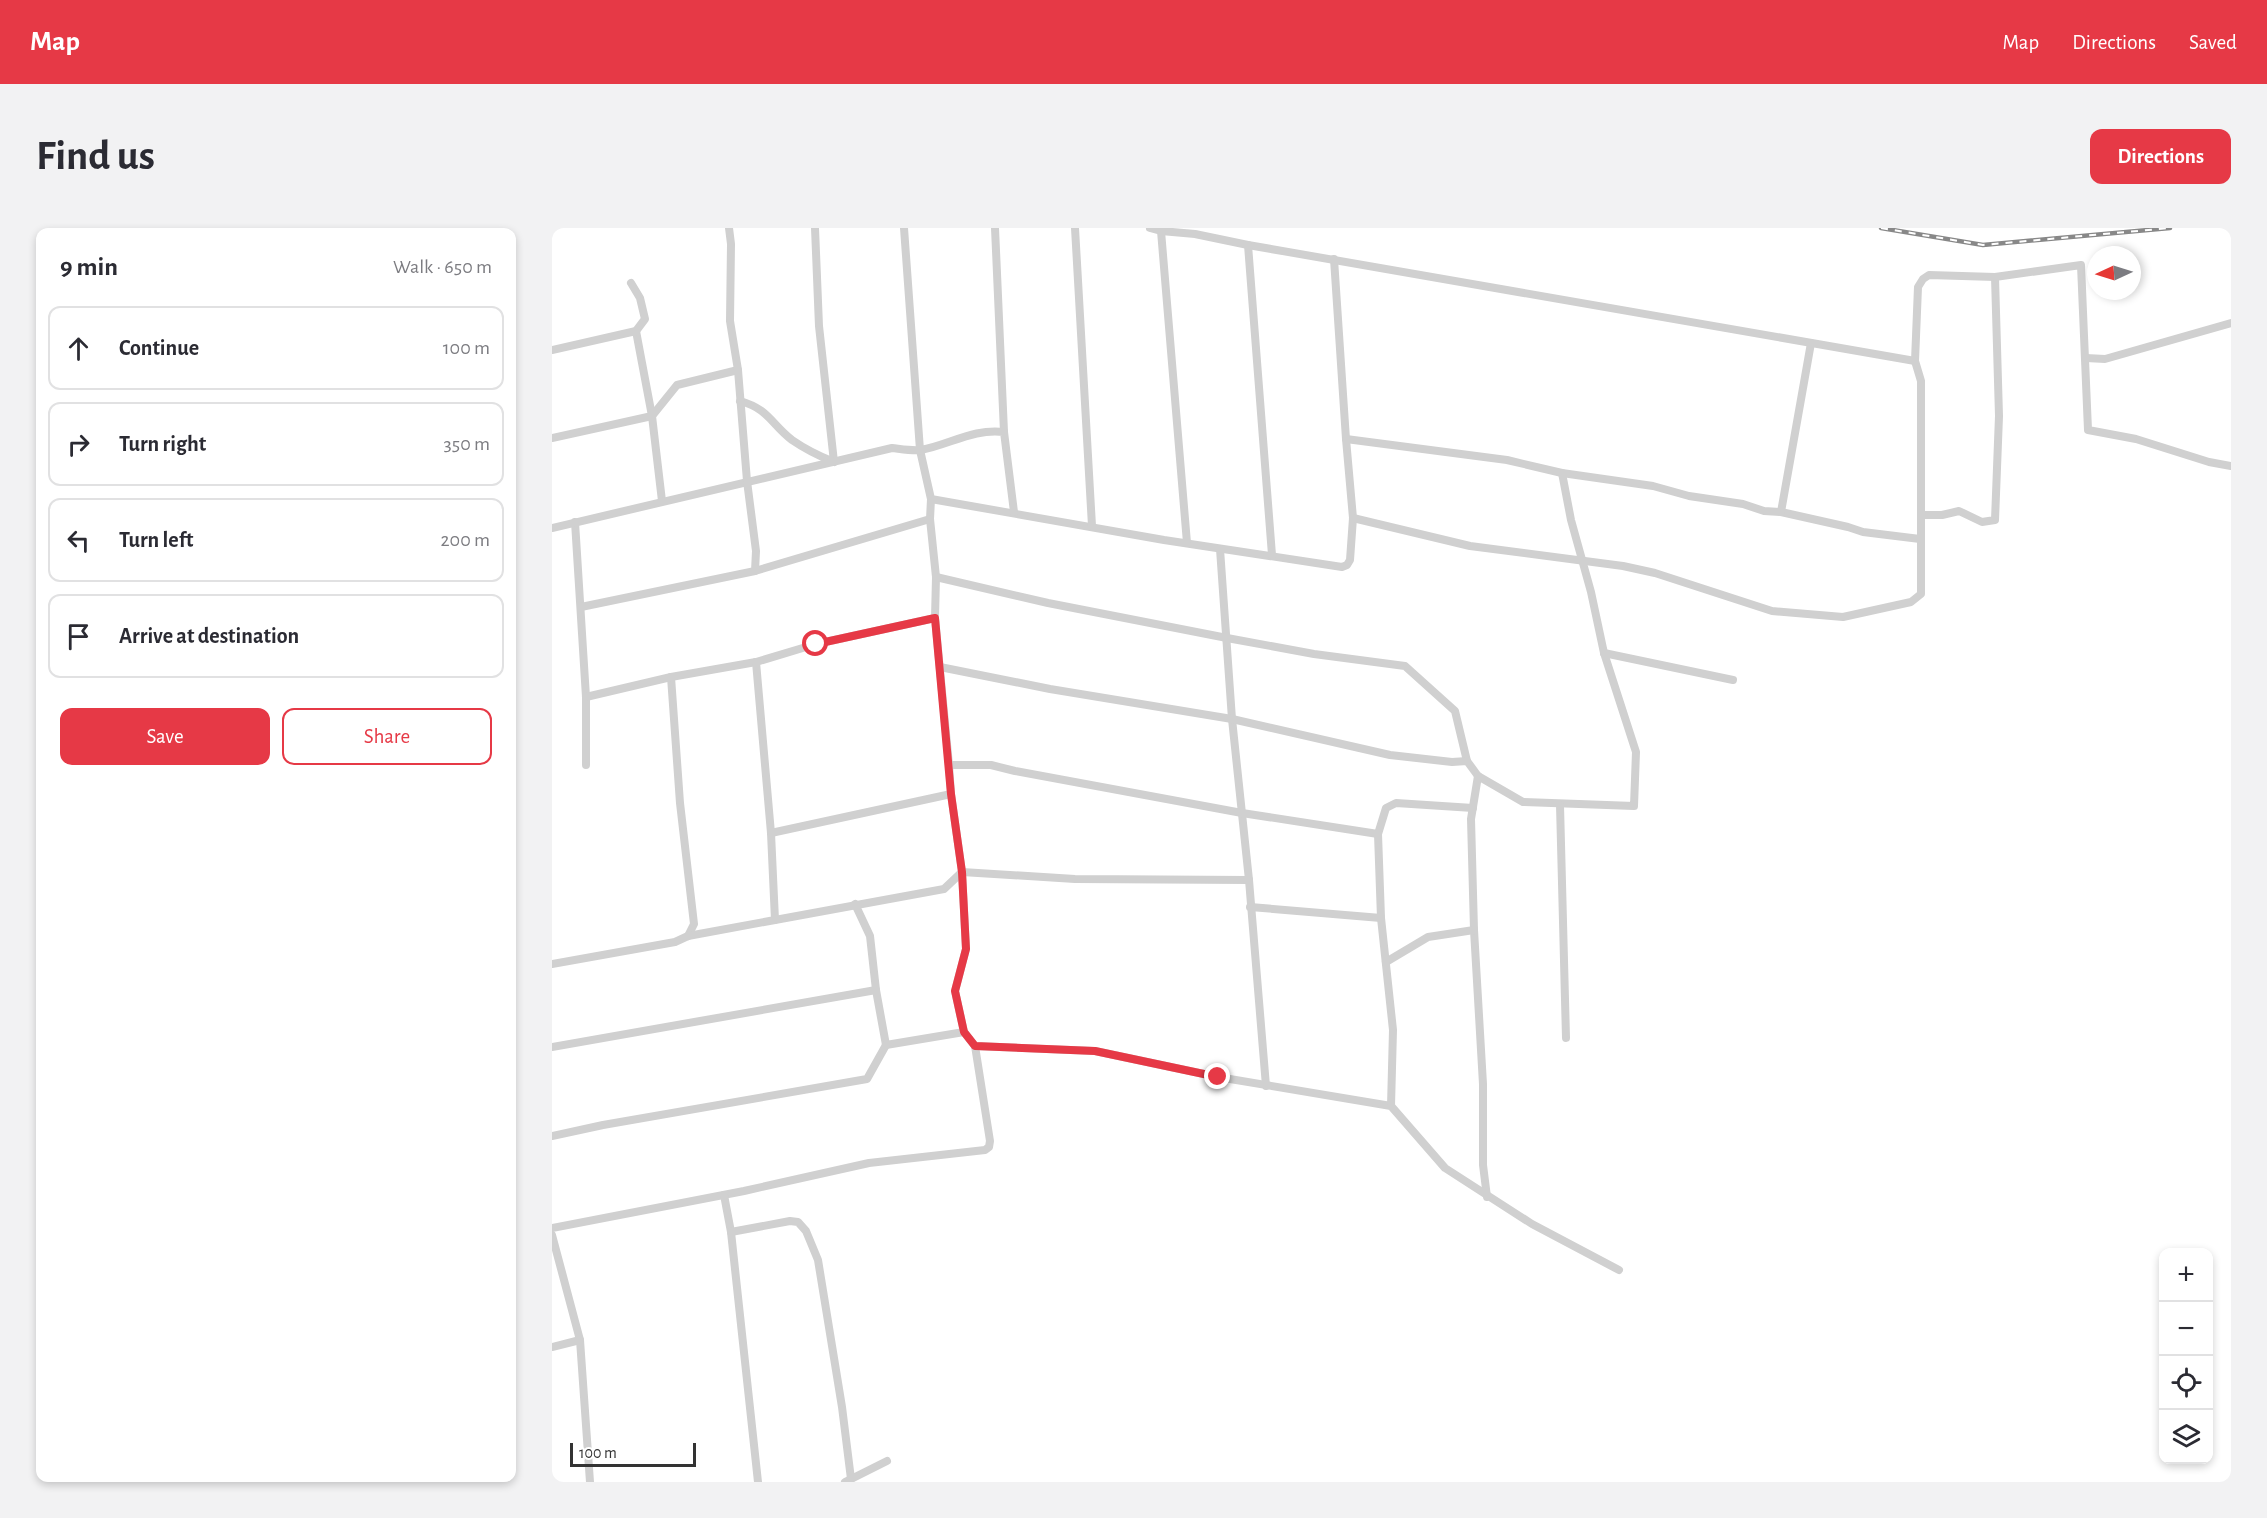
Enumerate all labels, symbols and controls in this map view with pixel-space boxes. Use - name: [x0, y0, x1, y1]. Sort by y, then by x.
- text: Map: [30, 28, 80, 56]
- text: Map: [2003, 32, 2039, 53]
- text: Directions: [2072, 32, 2156, 53]
- text: Saved: [2189, 32, 2237, 53]
- button: Directions: [2090, 129, 2231, 184]
- text: Find us: [36, 135, 155, 177]
- north arrow: [2087, 246, 2141, 300]
- text: 9 min: [60, 254, 118, 280]
- text: Walk · 650 m: [393, 257, 492, 277]
- icon: ahead: [62, 332, 95, 365]
- text: Continue: [119, 337, 199, 359]
- text: 100 m: [443, 338, 490, 358]
- icon: right: [62, 428, 95, 461]
- text: Turn right: [119, 433, 206, 455]
- text: 350 m: [444, 434, 490, 454]
- icon: left: [62, 524, 95, 557]
- text: Turn left: [119, 529, 193, 551]
- text: 200 m: [440, 530, 490, 550]
- icon: arrive: [62, 620, 95, 653]
- text: Arrive at destination: [119, 625, 299, 647]
- route start: [802, 630, 828, 656]
- button: Save: [60, 708, 270, 765]
- button: Share: [282, 708, 492, 765]
- route end: [1204, 1063, 1230, 1089]
- map controls: [2159, 1248, 2213, 1464]
- button: +: [2159, 1248, 2213, 1302]
- button: −: [2159, 1302, 2213, 1356]
- button: locate: [2159, 1356, 2213, 1410]
- button: layers: [2159, 1410, 2213, 1464]
- scale bar: [570, 1440, 696, 1468]
- text: 100 m: [579, 1445, 617, 1461]

